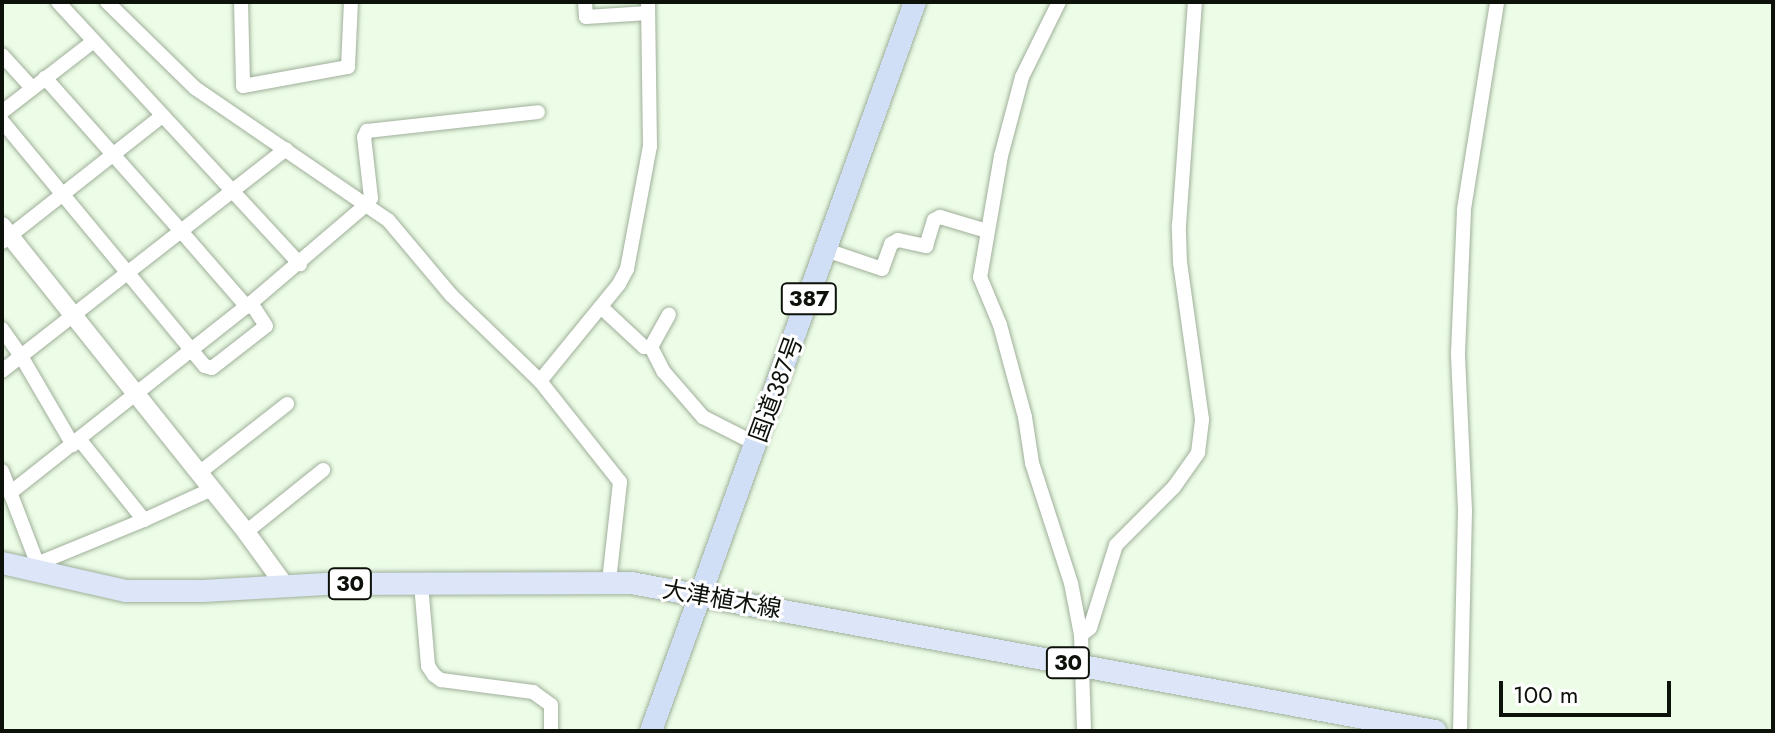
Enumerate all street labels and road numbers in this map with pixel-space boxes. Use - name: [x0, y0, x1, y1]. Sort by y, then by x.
- road number: 387: [779, 281, 839, 317]
- street label: 国道387号: [744, 332, 808, 446]
- road number: 30: [326, 566, 374, 602]
- street label: 大津植木線: [660, 574, 784, 624]
- road number: 30: [1044, 645, 1092, 681]

